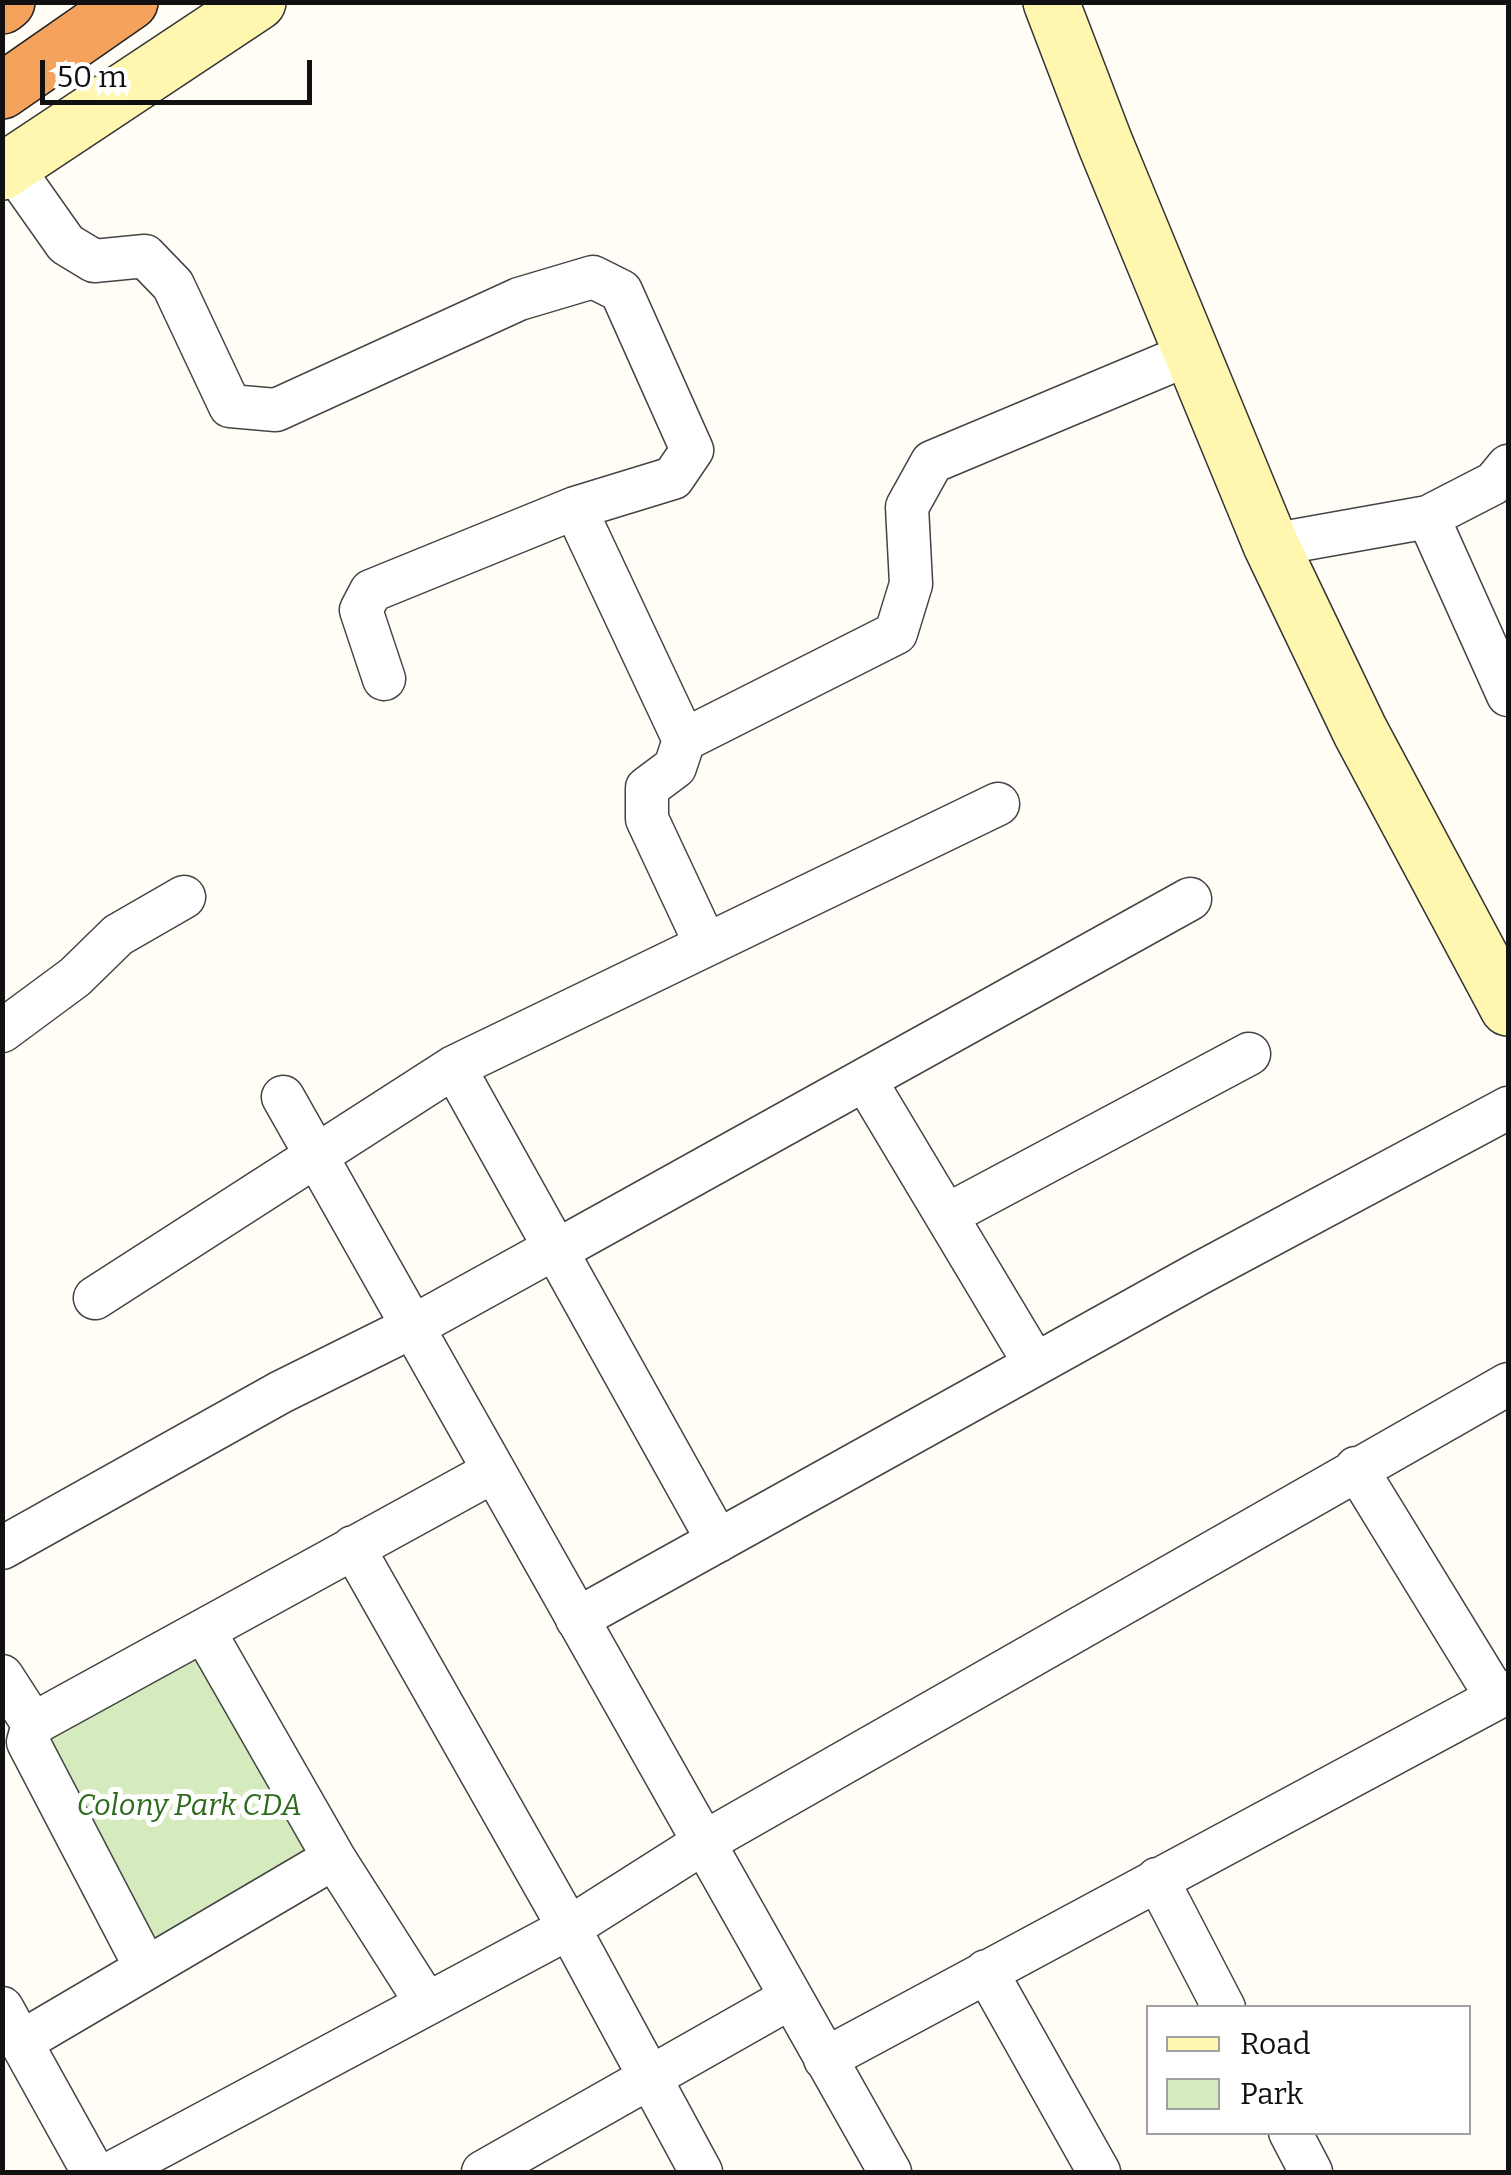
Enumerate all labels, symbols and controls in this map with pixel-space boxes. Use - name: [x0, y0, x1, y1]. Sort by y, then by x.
- scale bar: [45, 40, 318, 102]
- text: 50 m: [57, 59, 127, 95]
- park label: Colony Park CDA: [76, 1789, 302, 1825]
- legend: [1146, 2005, 1471, 2135]
- text: Road: [1240, 2026, 1311, 2062]
- text: Park: [1240, 2076, 1303, 2112]

